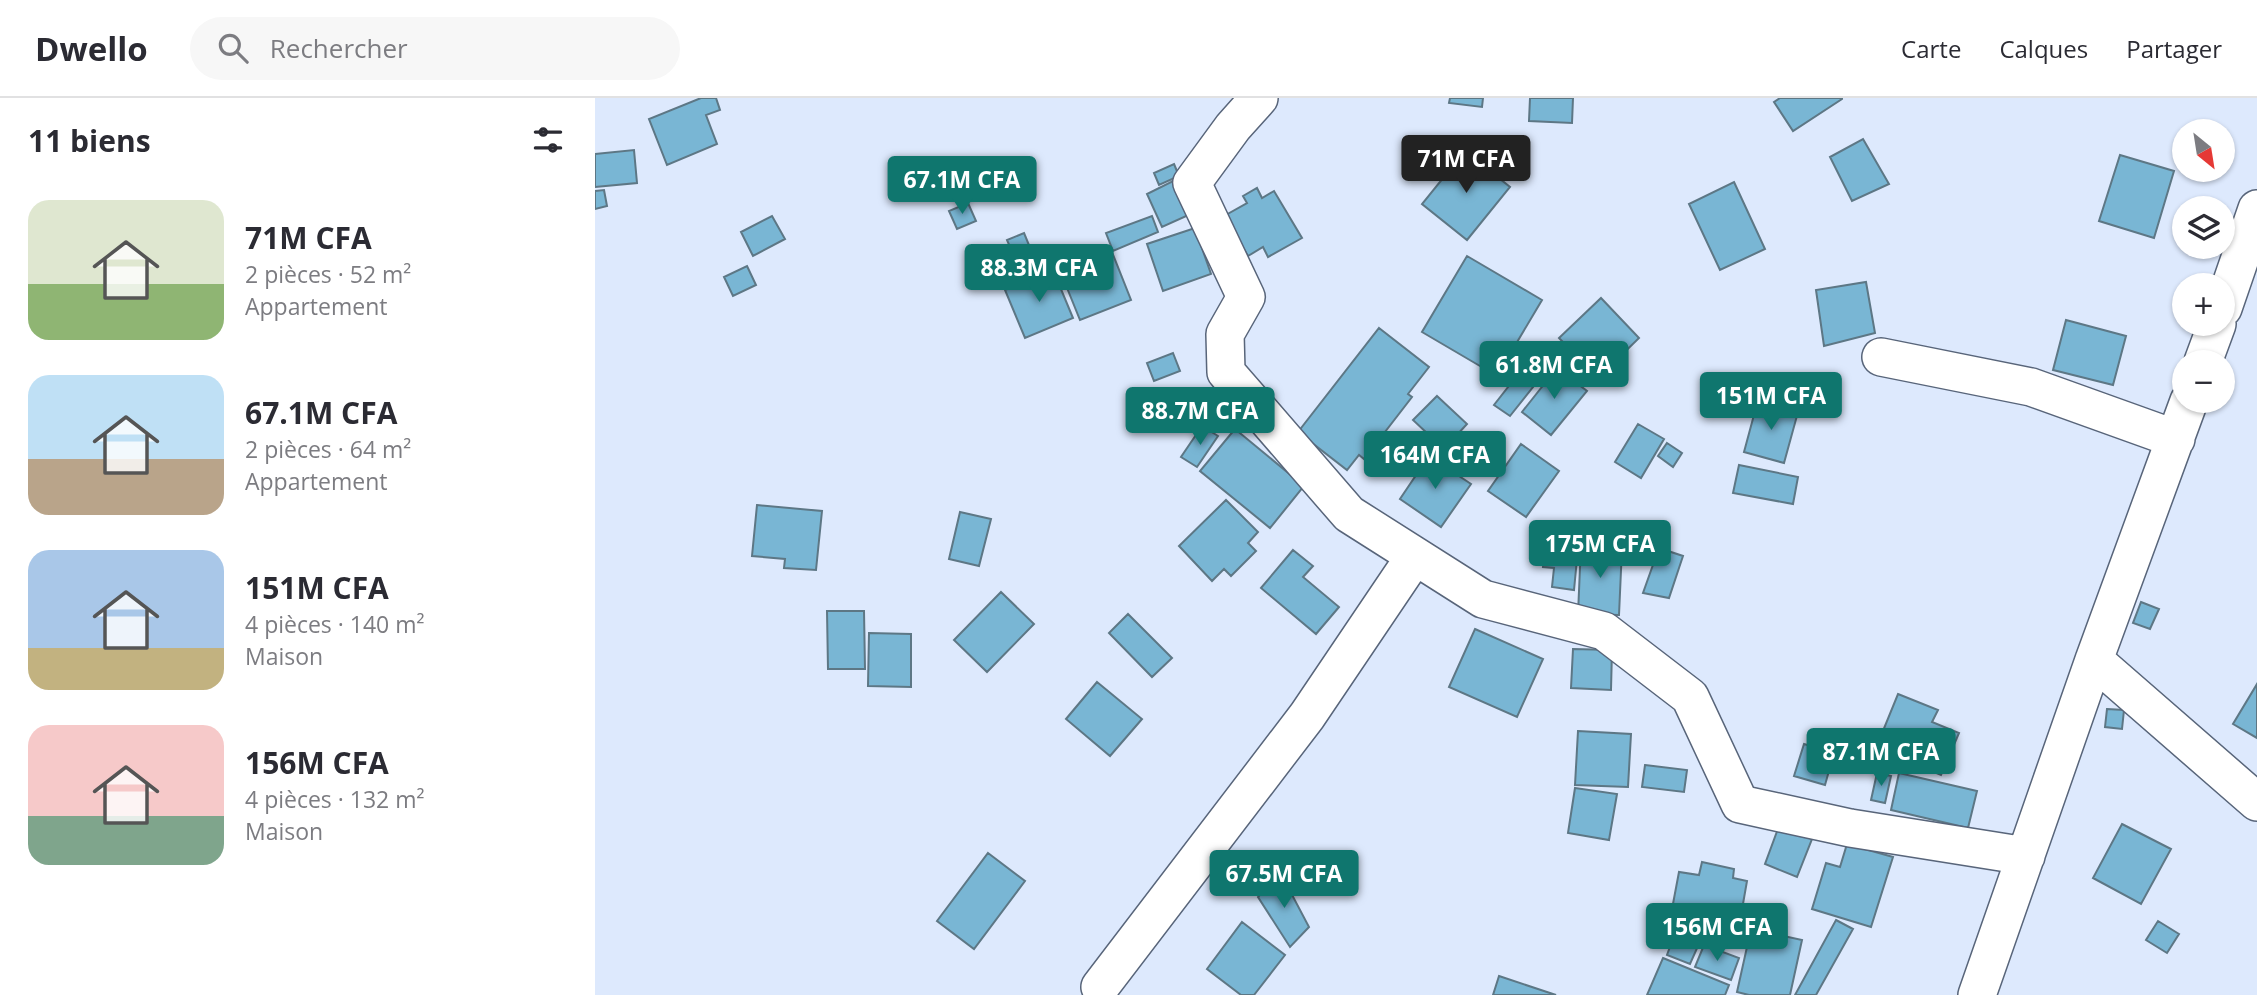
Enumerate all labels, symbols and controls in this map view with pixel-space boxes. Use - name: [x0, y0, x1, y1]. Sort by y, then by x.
- search box: [190, 17, 680, 80]
- text: Dwello: [35, 26, 148, 71]
- icon: search: [214, 29, 252, 67]
- text: Rechercher: [270, 30, 408, 66]
- text: Carte: [1901, 32, 1961, 65]
- text: Calques: [1999, 32, 2088, 65]
- text: Partager: [2126, 32, 2222, 65]
- north arrow: [2172, 119, 2235, 182]
- map controls: [2172, 119, 2235, 413]
- text: 11 biens: [28, 120, 151, 161]
- icon: filters: [529, 121, 567, 159]
- pin: 71M CFA: [1401, 136, 1531, 195]
- text: 71M CFA: [1417, 142, 1515, 174]
- pin: 67.1M CFA: [882, 156, 1042, 216]
- text: 67.1M CFA: [904, 163, 1020, 195]
- button: layers: [2172, 196, 2235, 259]
- text: 71M CFA: [245, 217, 372, 258]
- icon: home: [84, 228, 168, 312]
- pin: 88.3M CFA: [959, 244, 1119, 304]
- text: 88.3M CFA: [981, 251, 1097, 283]
- text: 2 pièces · 52 m²: [245, 258, 411, 290]
- button: +: [2172, 273, 2235, 336]
- text: Appartement: [245, 290, 388, 322]
- pin: 61.8M CFA: [1474, 342, 1634, 401]
- text: 61.8M CFA: [1496, 348, 1612, 380]
- button: −: [2172, 350, 2235, 413]
- pin: 151M CFA: [1699, 372, 1843, 432]
- text: 151M CFA: [1716, 379, 1826, 411]
- pin: 88.7M CFA: [1120, 388, 1280, 447]
- text: 67.1M CFA: [245, 392, 397, 433]
- text: 88.7M CFA: [1142, 394, 1258, 426]
- icon: home: [84, 403, 168, 487]
- pin: 164M CFA: [1363, 432, 1507, 491]
- text: 2 pièces · 64 m²: [245, 433, 411, 465]
- text: 164M CFA: [1380, 438, 1490, 470]
- text: Appartement: [245, 465, 388, 497]
- pin: 175M CFA: [1528, 520, 1672, 580]
- text: 175M CFA: [1545, 527, 1655, 559]
- text: 151M CFA: [245, 567, 389, 608]
- icon: home: [84, 578, 168, 662]
- text: 4 pièces · 140 m²: [245, 608, 425, 640]
- text: Maison: [245, 640, 323, 672]
- pin: 87.1M CFA: [1801, 728, 1961, 788]
- text: 87.1M CFA: [1823, 735, 1939, 767]
- text: 156M CFA: [245, 742, 389, 783]
- icon: home: [84, 753, 168, 837]
- text: 4 pièces · 132 m²: [245, 783, 425, 815]
- text: Maison: [245, 815, 323, 847]
- pin: 67.5M CFA: [1204, 850, 1364, 910]
- text: 67.5M CFA: [1226, 857, 1342, 889]
- pin: 156M CFA: [1645, 904, 1789, 963]
- text: 156M CFA: [1662, 910, 1772, 942]

